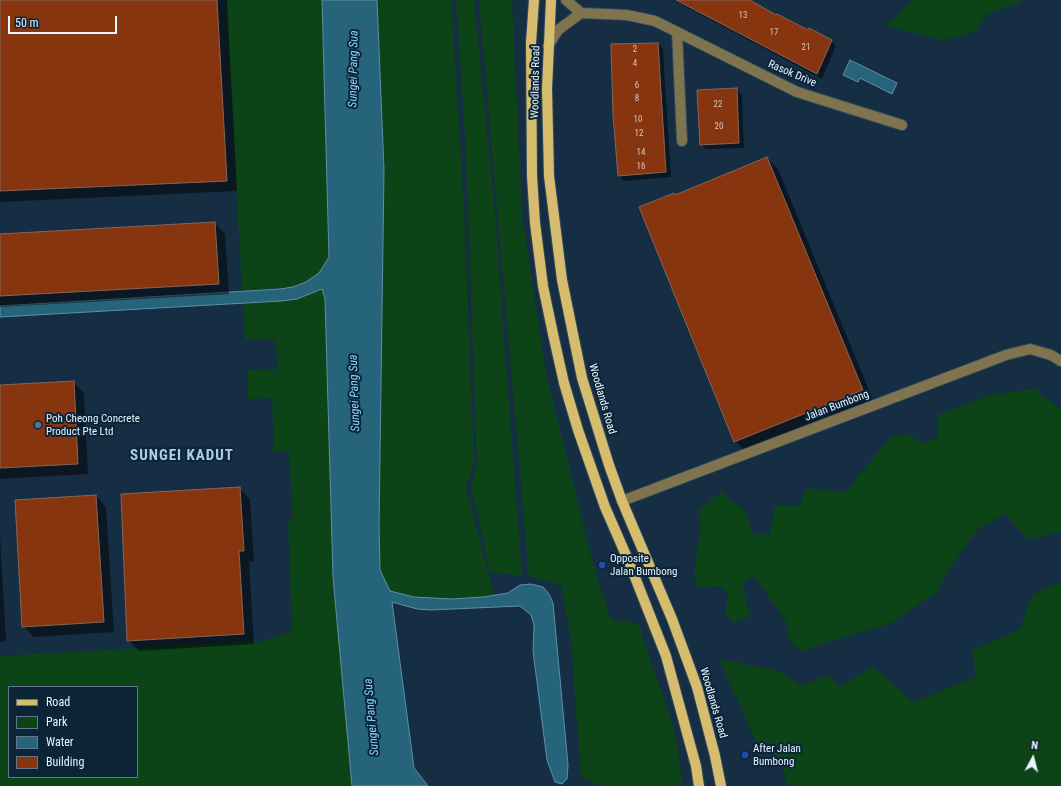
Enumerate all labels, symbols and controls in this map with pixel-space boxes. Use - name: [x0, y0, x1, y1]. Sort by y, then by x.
- scale bar: [10, 8, 119, 34]
- house number: 13: [739, 11, 747, 21]
- text: 50 m: [15, 16, 39, 30]
- house number: 17: [770, 28, 778, 38]
- water label: Sungei Pang Sua: [346, 30, 362, 108]
- house number: 21: [802, 43, 810, 53]
- street label: Woodlands Road: [529, 45, 543, 119]
- house number: 2: [633, 45, 637, 55]
- street label: Rasok Drive: [766, 58, 818, 90]
- house number: 4: [633, 59, 637, 69]
- house number: 6: [635, 81, 639, 91]
- house number: 8: [635, 94, 639, 104]
- house number: 22: [714, 100, 722, 110]
- house number: 10: [634, 115, 642, 125]
- house number: 20: [715, 122, 723, 132]
- house number: 12: [635, 129, 643, 139]
- house number: 14: [637, 148, 645, 158]
- house number: 16: [637, 162, 645, 172]
- water label: Sungei Pang Sua: [346, 354, 364, 432]
- street label: Woodlands Road: [586, 362, 618, 436]
- street label: Jalan Bumbong: [803, 388, 871, 424]
- place label: Poh Cheong Concrete Product Pte Ltd: [46, 412, 140, 438]
- marker: Poh Cheong Concrete Product Pte Ltd: [33, 420, 43, 430]
- district label: SUNGEI KADUT: [130, 447, 234, 465]
- place label: Opposite Jalan Bumbong: [610, 552, 678, 578]
- marker: Opposite Jalan Bumbong: [597, 560, 607, 570]
- street label: Woodlands Road: [697, 666, 729, 740]
- water label: Sungei Pang Sua: [361, 678, 383, 756]
- legend: [8, 686, 138, 778]
- text: Road: [46, 695, 70, 709]
- text: Park: [46, 715, 67, 729]
- text: Water: [46, 735, 74, 749]
- north arrow: [1013, 738, 1053, 778]
- text: N: [1030, 739, 1039, 752]
- place label: After Jalan Bumbong: [753, 742, 801, 768]
- marker: After Jalan Bumbong: [740, 750, 750, 760]
- text: Building: [46, 755, 84, 769]

